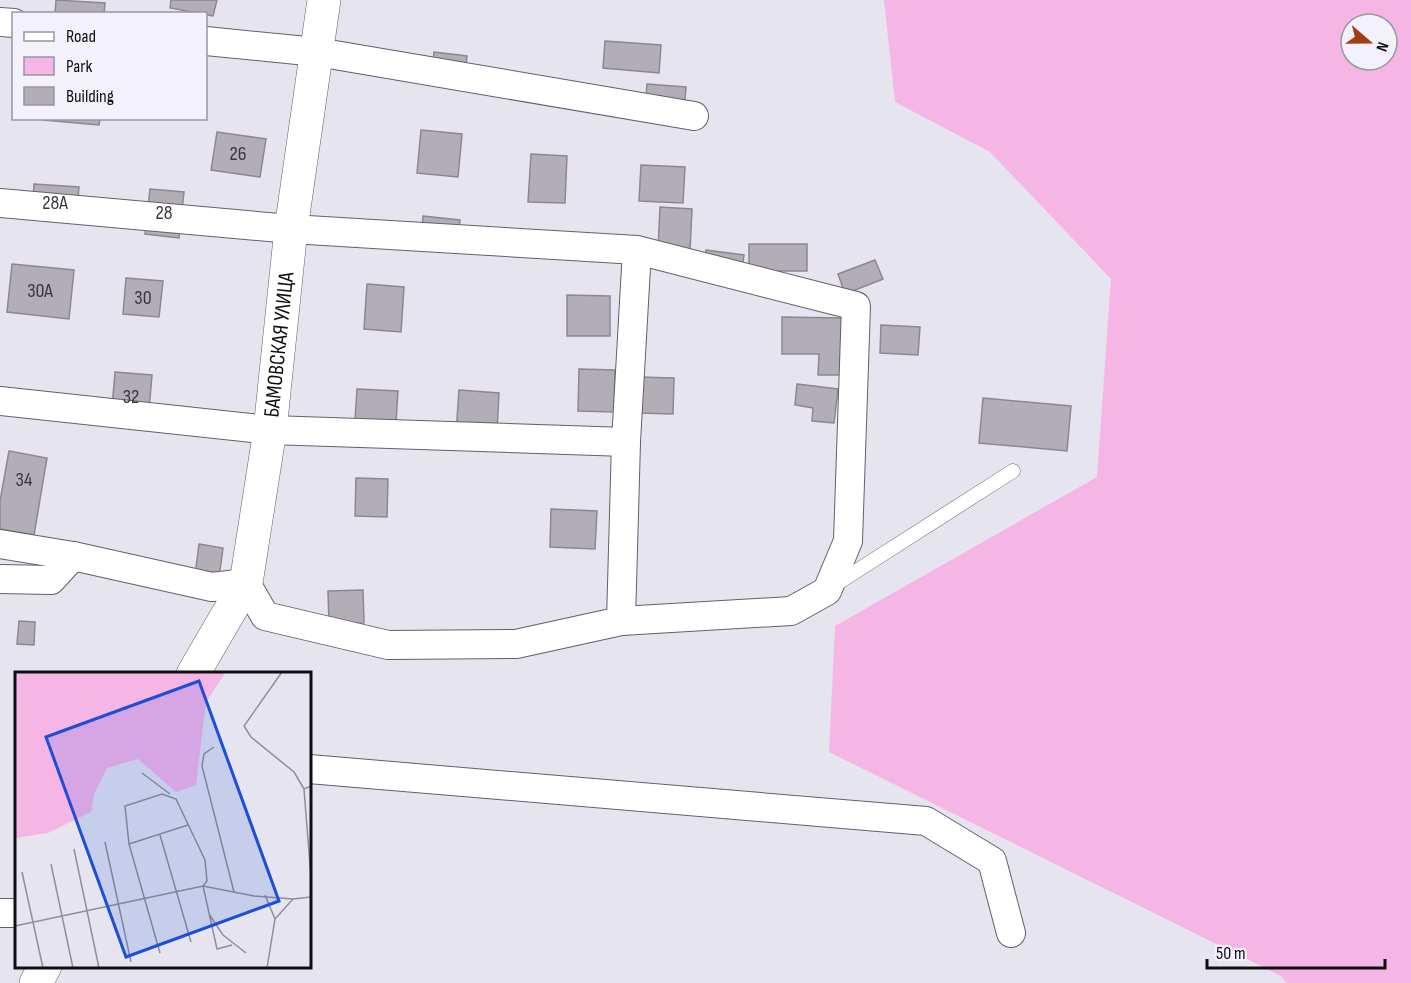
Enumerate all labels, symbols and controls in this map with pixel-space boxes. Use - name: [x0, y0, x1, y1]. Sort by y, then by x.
- legend: [12, 12, 207, 120]
- north arrow: [1339, 12, 1399, 72]
- text: Road: [66, 26, 96, 47]
- text: N: [1371, 39, 1392, 54]
- text: Park: [66, 56, 92, 77]
- text: Building: [66, 86, 114, 107]
- house number: 26: [230, 142, 247, 166]
- house number: 28А: [42, 191, 68, 215]
- house number: 28: [156, 201, 173, 225]
- street label: БАМОВСКАЯ УЛИЦА: [258, 270, 300, 419]
- house number: 30А: [27, 279, 53, 303]
- house number: 30: [134, 286, 152, 310]
- house number: 32: [123, 385, 139, 409]
- house number: 34: [16, 468, 32, 492]
- inset map: [15, 672, 310, 968]
- scale bar: [1207, 932, 1386, 970]
- text: 50 m: [1216, 943, 1246, 964]

